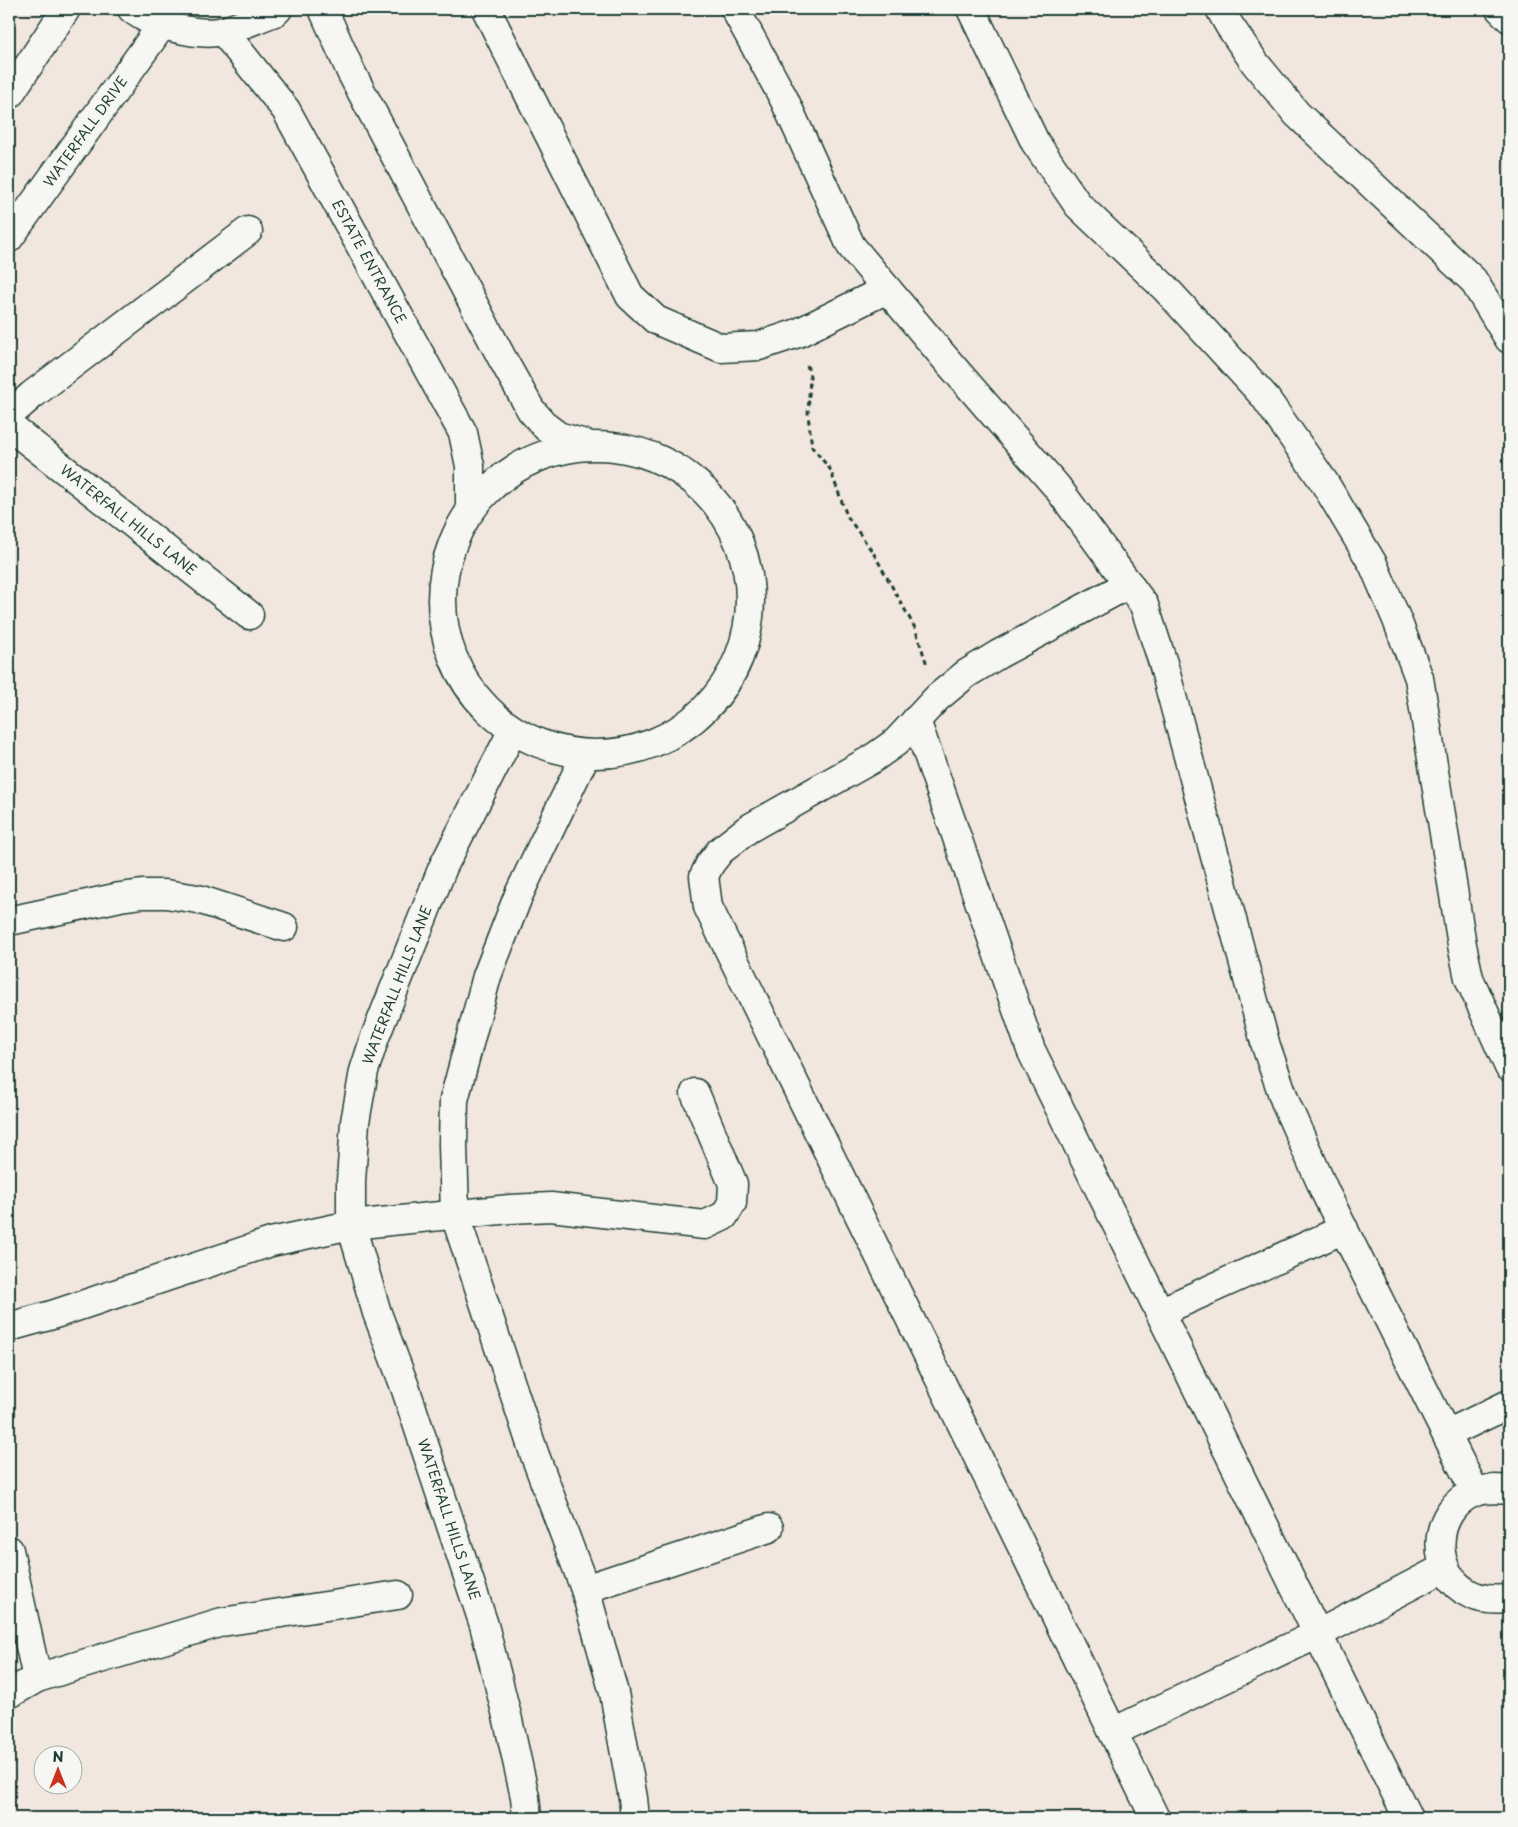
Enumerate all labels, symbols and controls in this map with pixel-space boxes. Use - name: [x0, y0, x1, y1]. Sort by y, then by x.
- street label: WATERFALL DRIVE: [38, 71, 132, 191]
- street label: ESTATE ENTRANCE: [327, 196, 412, 327]
- street label: WATERFALL HILLS LANE: [56, 459, 202, 580]
- street label: WATERFALL HILLS LANE: [356, 902, 437, 1067]
- street label: WATERFALL HILLS LANE: [413, 1436, 486, 1603]
- north arrow: [32, 1744, 82, 1794]
- text: N: [52, 1746, 64, 1767]

